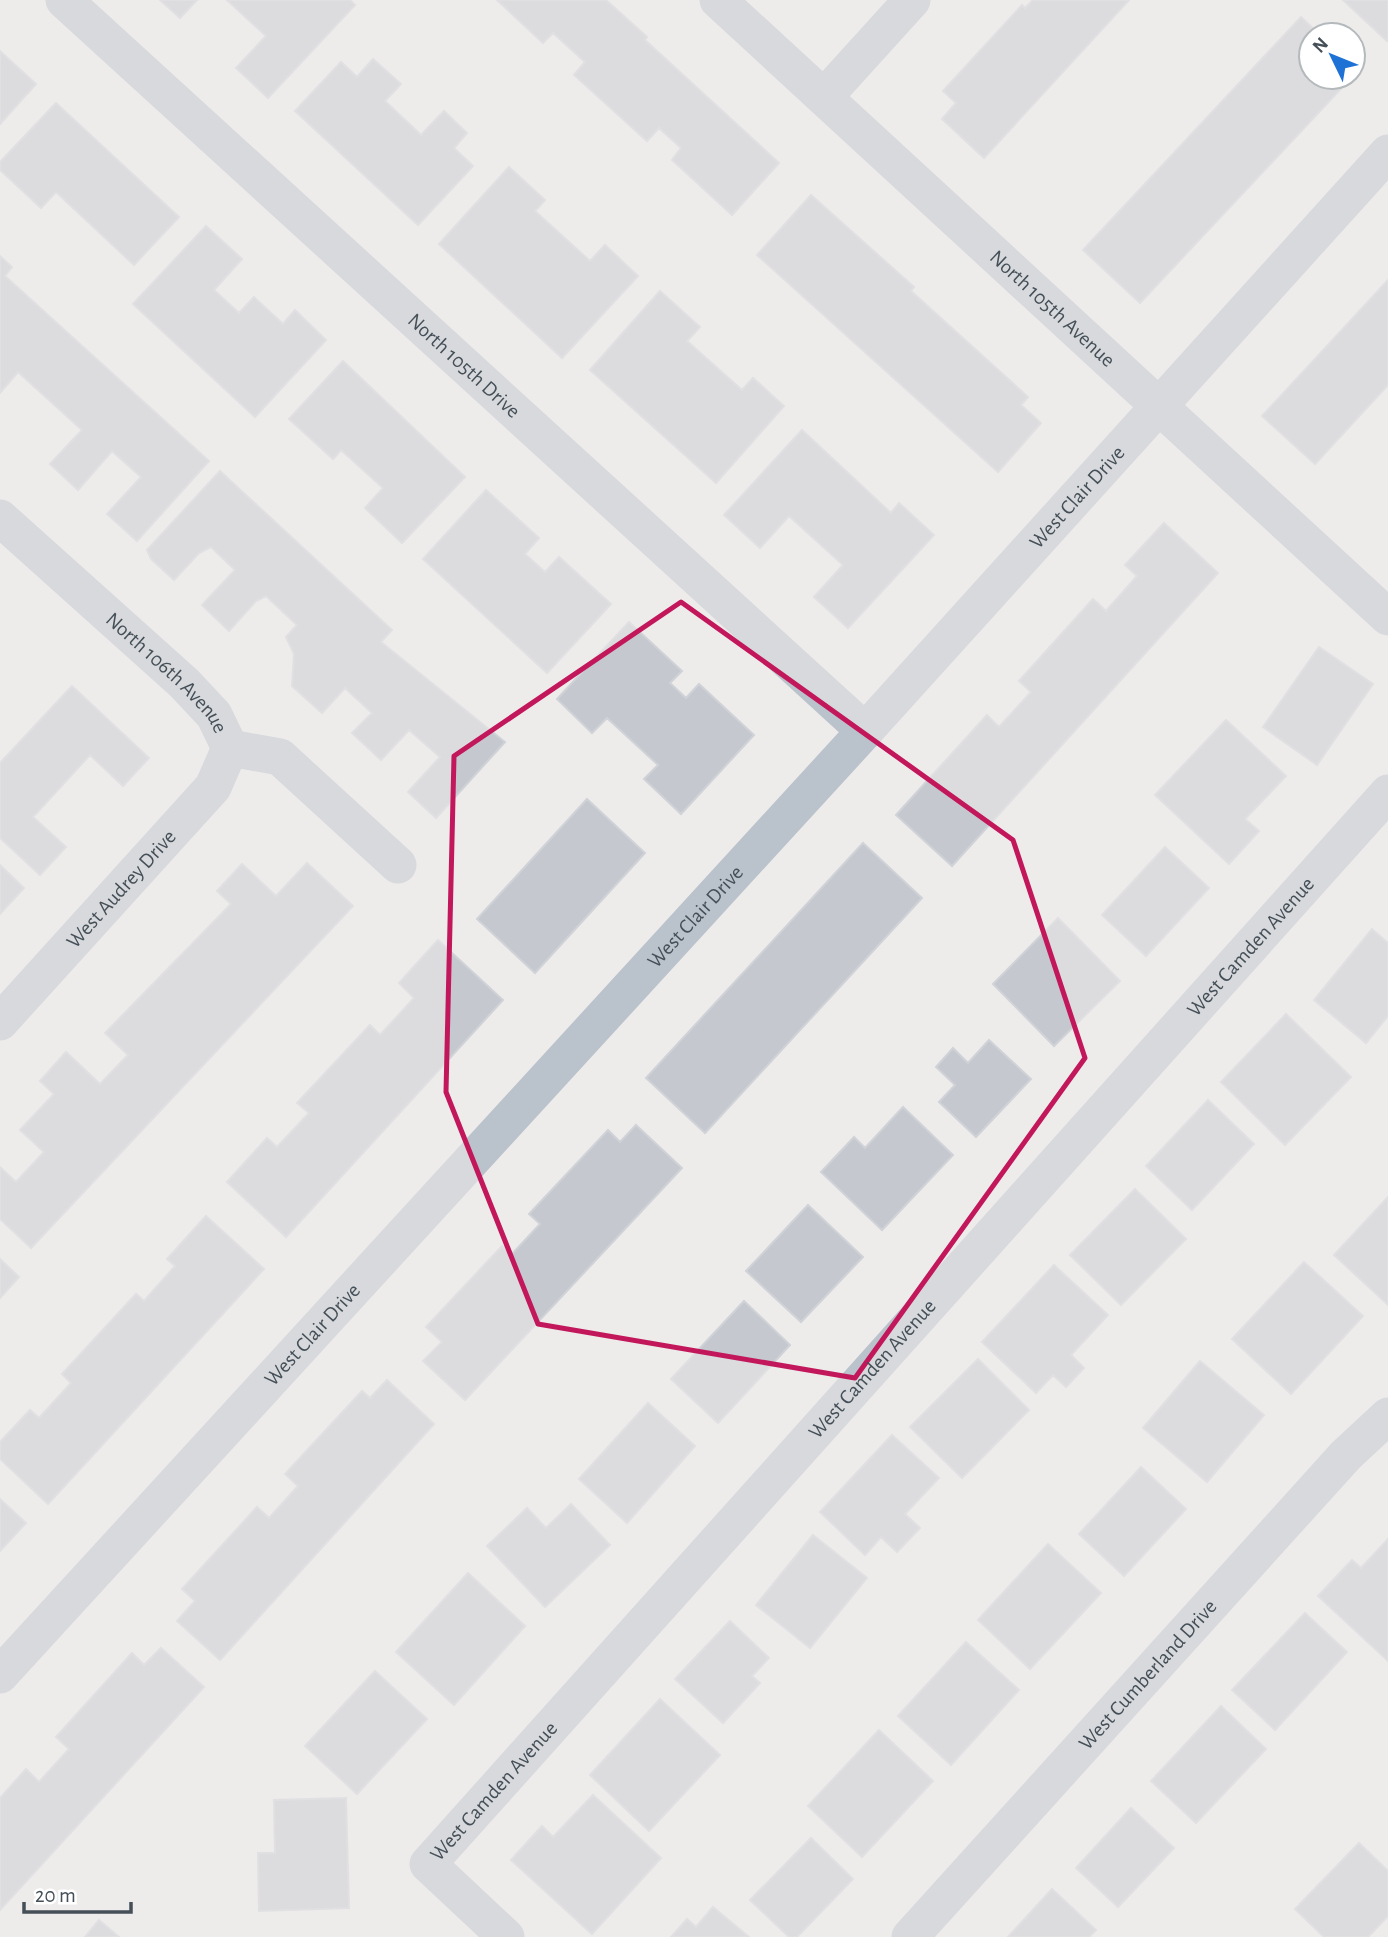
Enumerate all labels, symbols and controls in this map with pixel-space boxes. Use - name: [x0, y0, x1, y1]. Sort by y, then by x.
- north arrow: [1297, 21, 1367, 91]
- text: N: [1309, 34, 1332, 57]
- street label: North 105th Avenue: [986, 246, 1119, 371]
- street label: North 105th Drive: [404, 309, 525, 422]
- street label: West Clair Drive: [1025, 442, 1128, 552]
- street label: North 106th Avenue: [102, 608, 231, 736]
- street label: West Audrey Drive: [62, 825, 180, 952]
- street label: West Clair Drive: [643, 861, 747, 971]
- street label: West Camden Avenue: [1183, 873, 1318, 1020]
- street label: West Clair Drive: [260, 1279, 364, 1390]
- street label: West Camden Avenue: [804, 1295, 939, 1442]
- street label: West Cumberland Drive: [1074, 1595, 1220, 1754]
- street label: West Camden Avenue: [426, 1717, 561, 1865]
- scale bar: [24, 1870, 131, 1914]
- text: 20 m: [35, 1885, 76, 1906]

